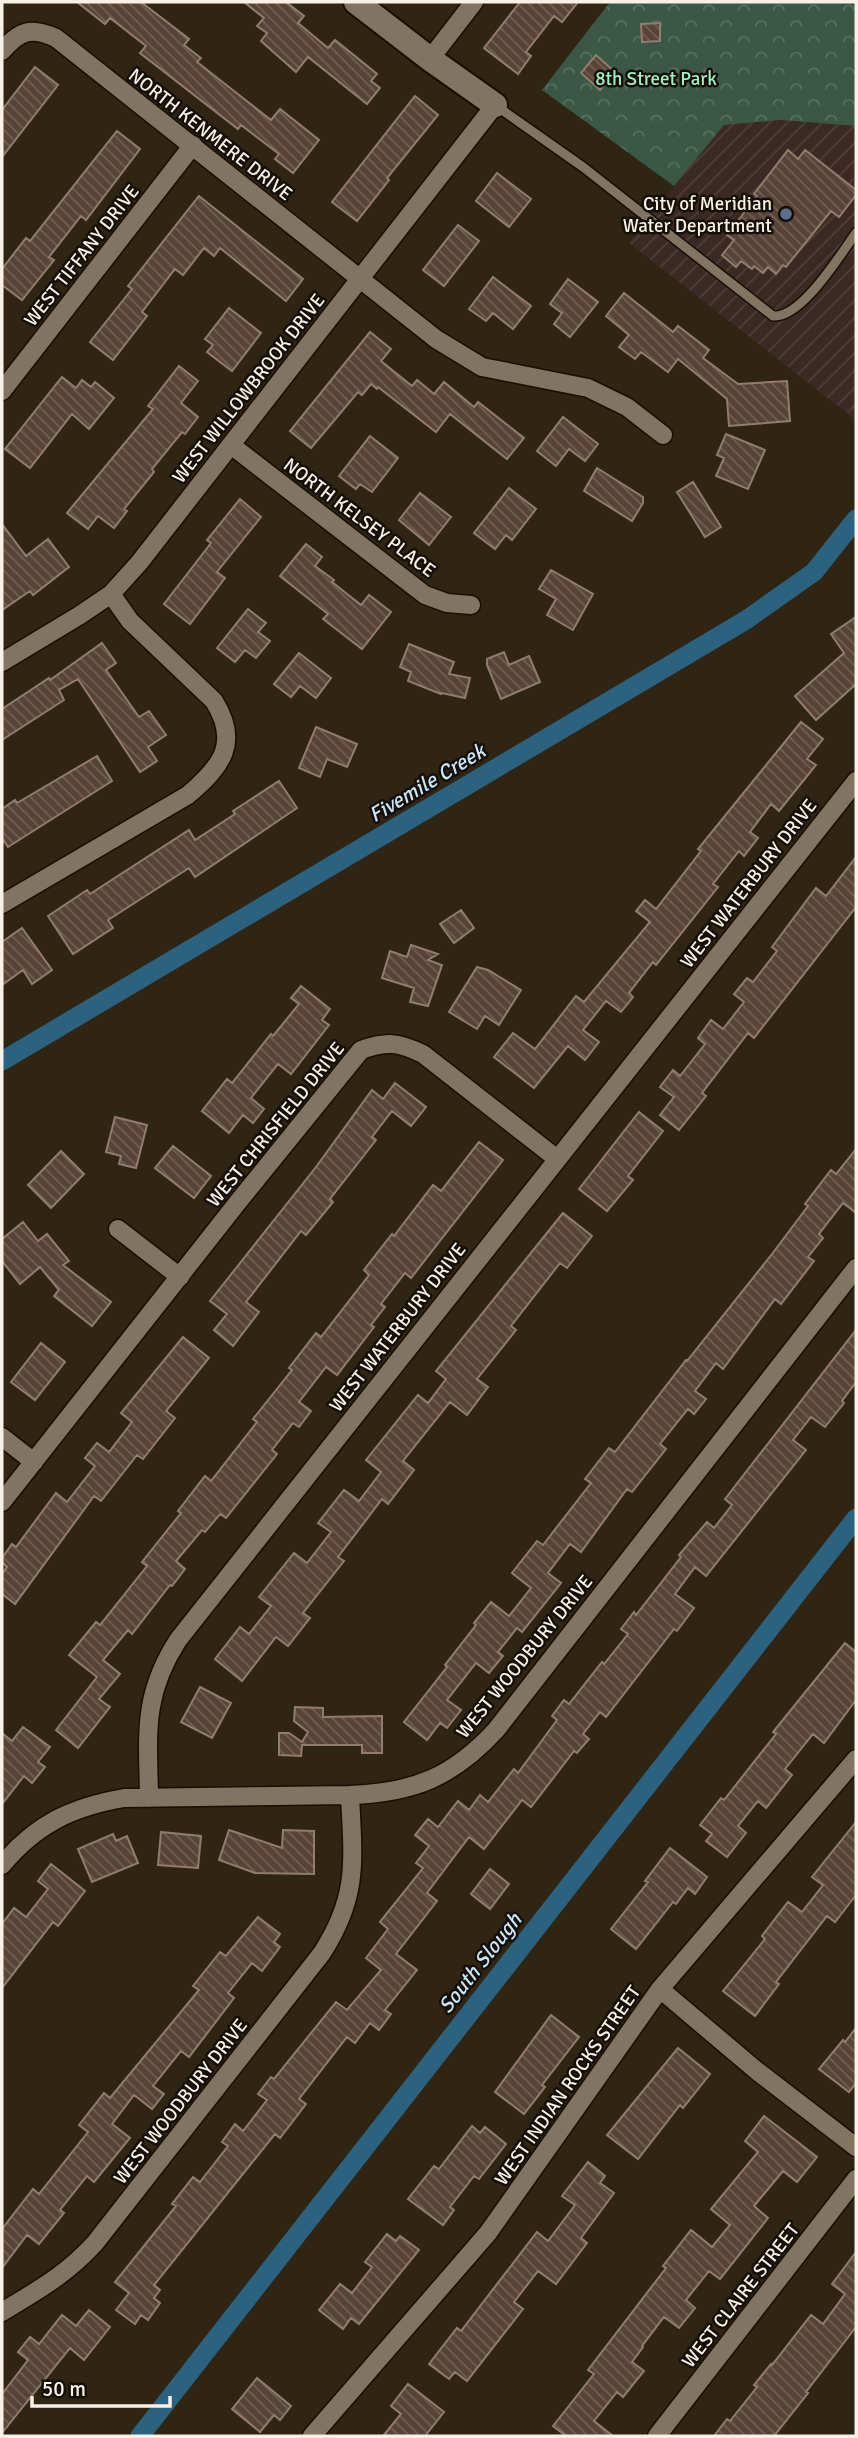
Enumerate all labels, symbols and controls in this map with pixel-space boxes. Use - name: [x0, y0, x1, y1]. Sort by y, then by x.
- street label: NORTH KENMERE DRIVE: [124, 63, 297, 206]
- park label: 8th Street Park: [595, 67, 717, 91]
- street label: WEST TIFFANY DRIVE: [19, 180, 145, 331]
- place label: City of Meridian Water Department: [623, 192, 772, 238]
- marker: City of Meridian Water Department: [778, 206, 794, 222]
- street label: WEST WILLOWBROOK DRIVE: [167, 289, 330, 488]
- street label: NORTH KELSEY PLACE: [279, 453, 440, 583]
- water label: Fivemile Creek: [364, 737, 492, 828]
- street label: WEST WATERBURY DRIVE: [675, 794, 822, 973]
- street label: WEST CHRISFIELD DRIVE: [202, 1037, 350, 1212]
- street label: WEST WATERBURY DRIVE: [324, 1238, 471, 1417]
- street label: WEST WOODBURY DRIVE: [451, 1570, 598, 1743]
- water label: South Slough: [433, 1907, 528, 2018]
- street label: WEST INDIAN ROCKS STREET: [490, 1981, 646, 2190]
- street label: WEST WOODBURY DRIVE: [109, 2014, 253, 2189]
- street label: WEST CLAIRE STREET: [677, 2218, 805, 2373]
- scale bar: [32, 2364, 170, 2408]
- text: 50 m: [42, 2376, 86, 2402]

